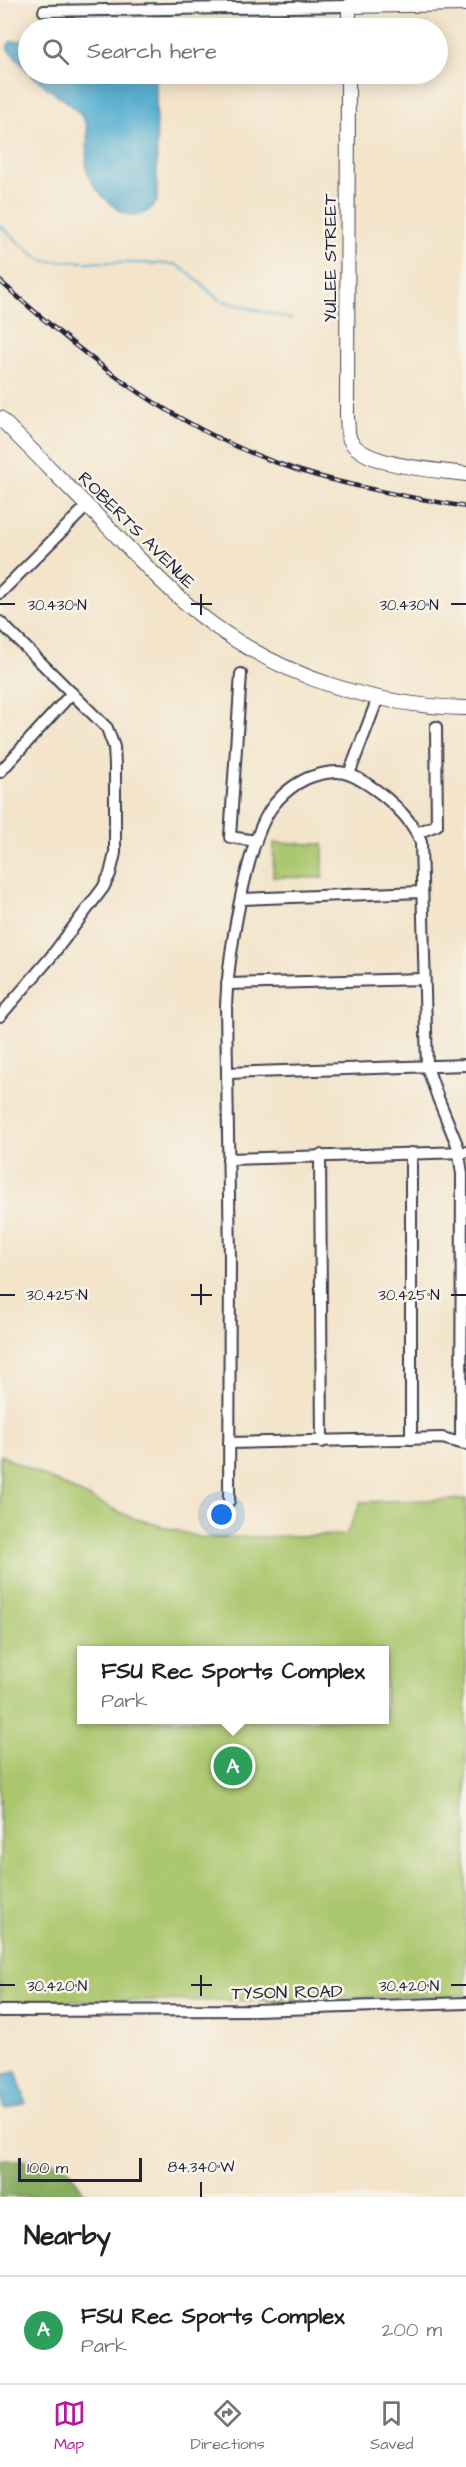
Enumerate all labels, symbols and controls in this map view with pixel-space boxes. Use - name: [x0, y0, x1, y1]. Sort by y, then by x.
- search box: [18, 18, 448, 84]
- icon: search: [39, 35, 72, 68]
- text: Search here: [87, 36, 217, 67]
- street label: YULEE STREET: [318, 193, 343, 322]
- street label: ROBERTS AVENUE: [72, 466, 201, 595]
- text: 30.430°N: [27, 595, 87, 616]
- text: 30.430°N: [379, 595, 439, 616]
- text: 30.425°N: [26, 1285, 88, 1306]
- text: 30.425°N: [378, 1285, 440, 1306]
- your location: [207, 1500, 236, 1529]
- popup: [77, 1646, 389, 1724]
- text: FSU Rec Sports Complex: [101, 1656, 365, 1687]
- text: Park: [101, 1687, 147, 1715]
- pin: A: [214, 1744, 252, 1788]
- text: 30.420°N: [27, 1976, 87, 1997]
- text: 30.420°N: [379, 1976, 439, 1997]
- street label: TYSON ROAD: [231, 1979, 343, 2006]
- scale bar: [18, 2155, 142, 2182]
- text: 100 m: [27, 2157, 68, 2179]
- text: 84.340°W: [168, 2157, 234, 2178]
- text: Nearby: [24, 2218, 111, 2254]
- text: FSU Rec Sports Complex: [81, 2301, 345, 2332]
- text: A: [37, 2316, 50, 2344]
- text: 200 m: [382, 2316, 442, 2344]
- text: Park: [81, 2332, 127, 2360]
- tab: Map: [53, 2397, 86, 2455]
- tab: Directions: [191, 2397, 265, 2455]
- tab: Saved: [370, 2397, 413, 2455]

